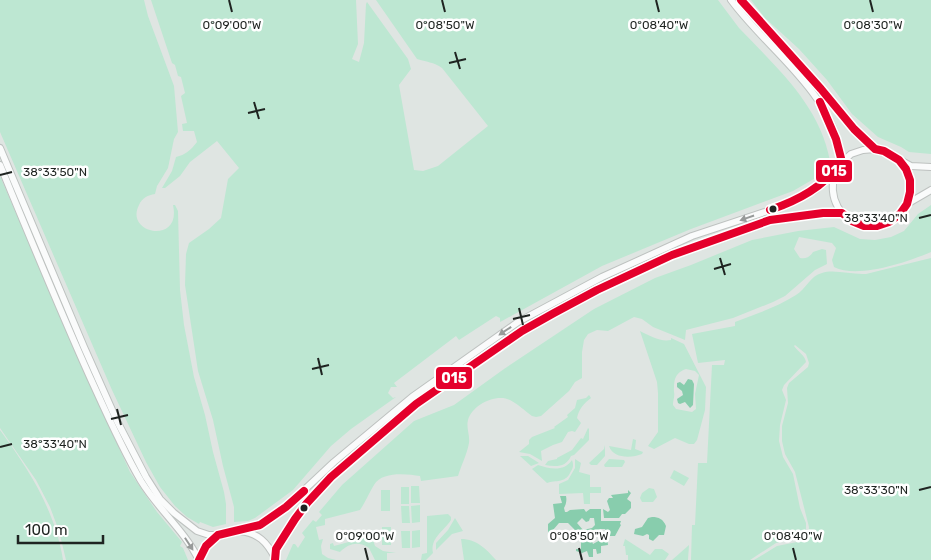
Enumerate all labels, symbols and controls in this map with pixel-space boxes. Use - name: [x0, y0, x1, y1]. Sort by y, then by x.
- text: 0°09'00"W: [203, 18, 262, 32]
- text: 0°08'50"W: [416, 18, 475, 32]
- text: 0°08'40"W: [630, 18, 689, 32]
- text: 0°08'30"W: [843, 18, 903, 32]
- line badge: 015: [815, 159, 853, 183]
- text: 015: [821, 163, 847, 180]
- text: 38°33'50"N: [23, 165, 87, 179]
- unlabelled marker: [768, 204, 778, 214]
- text: 38°33'40"N: [844, 211, 908, 225]
- one-way arrow: [739, 215, 754, 222]
- one-way arrow: [498, 326, 512, 336]
- line badge: 015: [435, 366, 473, 390]
- text: 015: [441, 370, 467, 387]
- text: 38°33'40"N: [23, 437, 87, 451]
- text: 38°33'30"N: [844, 483, 908, 497]
- unlabelled marker: [299, 503, 309, 513]
- scale bar: [18, 512, 102, 544]
- text: 100 m: [25, 521, 67, 539]
- text: 0°09'00"W: [336, 529, 395, 543]
- text: 0°08'50"W: [550, 529, 609, 543]
- text: 0°08'40"W: [764, 529, 823, 543]
- one-way arrow: [185, 537, 194, 550]

